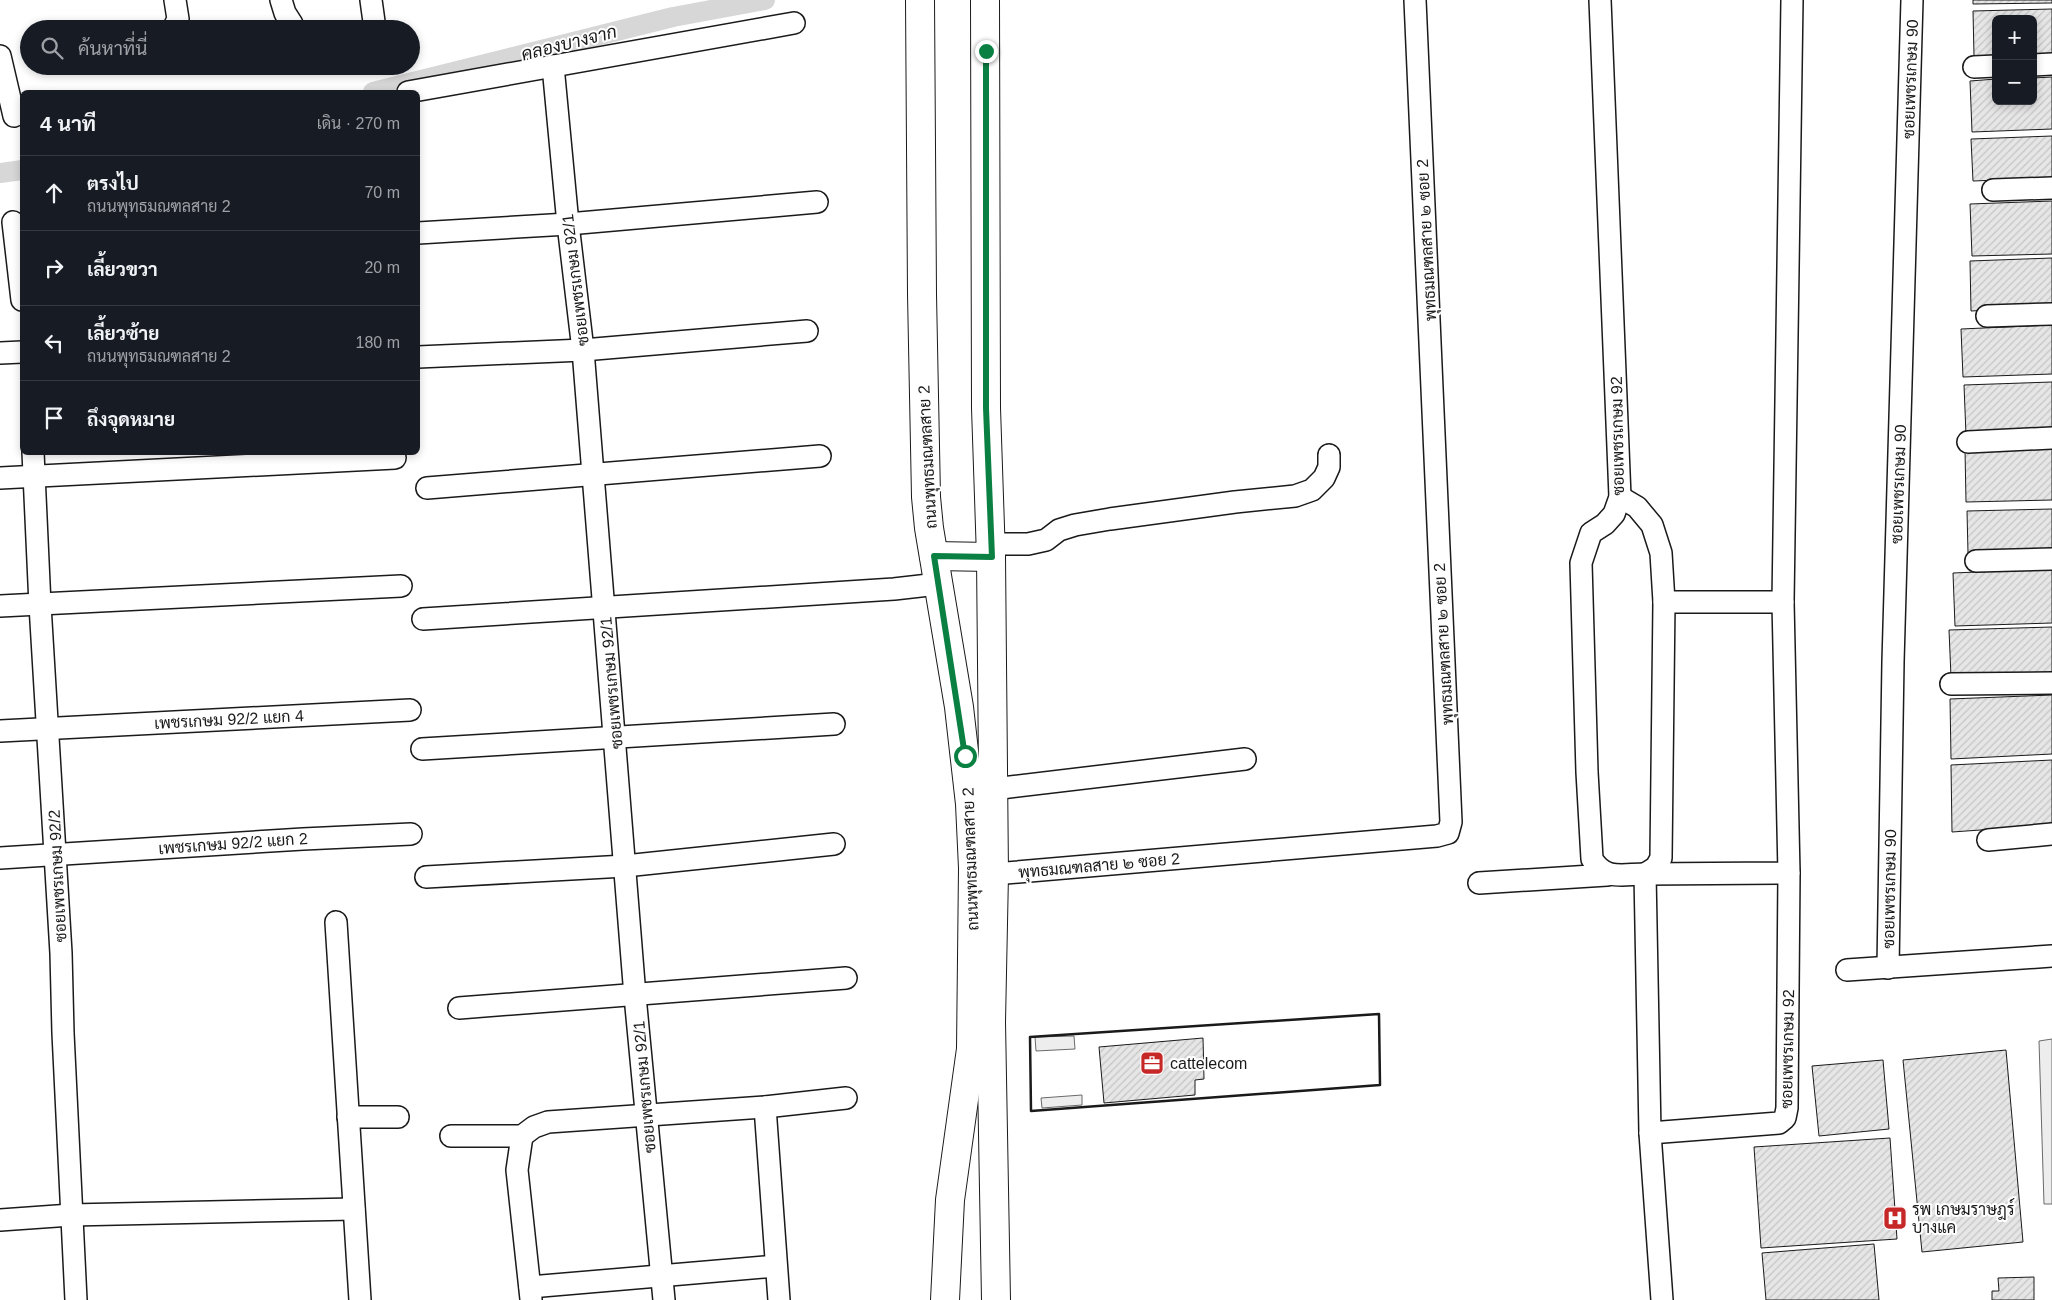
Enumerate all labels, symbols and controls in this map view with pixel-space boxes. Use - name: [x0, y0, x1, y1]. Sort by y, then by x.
- map controls: [1992, 15, 2037, 105]
- button: +: [1992, 15, 2037, 60]
- street label: ซอยเพชรเกษม 90: [1900, 19, 1921, 139]
- search box: [20, 20, 420, 75]
- water label: คลองบางจาก: [519, 21, 619, 65]
- icon: search: [38, 34, 66, 62]
- text: ค้นหาที่นี่: [78, 38, 147, 59]
- route end: [975, 40, 998, 63]
- button: −: [1992, 60, 2037, 105]
- text: 4 นาที: [40, 112, 96, 135]
- text: เดิน · 270 m: [317, 115, 400, 132]
- street label: พุทธมณฑลสาย ๒ ซอย 2: [1414, 158, 1442, 321]
- text: ตรงไป: [87, 173, 139, 194]
- icon: ahead: [40, 179, 68, 207]
- text: 70 m: [364, 184, 400, 201]
- text: ถนนพุทธมณฑลสาย 2: [87, 198, 231, 215]
- street label: ซอยเพชรเกษม 92/1: [559, 213, 592, 347]
- icon: right: [40, 254, 68, 282]
- text: เลี้ยวขวา: [87, 259, 158, 280]
- text: 20 m: [364, 259, 400, 276]
- text: เลี้ยวซ้าย: [87, 323, 159, 344]
- icon: left: [40, 329, 68, 357]
- text: 180 m: [356, 334, 400, 351]
- text: ถนนพุทธมณฑลสาย 2: [87, 348, 231, 365]
- street label: ซอยเพชรเกษม 92: [1608, 376, 1627, 496]
- street label: ถนนพุทธมณฑลสาย 2: [915, 385, 943, 529]
- icon: arrive: [40, 404, 68, 432]
- text: ถึงจุดหมาย: [87, 409, 175, 430]
- street label: ซอยเพชรเกษม 90: [1888, 424, 1909, 544]
- street label: พุทธมณฑลสาย ๒ ซอย 2: [1431, 562, 1459, 725]
- street label: ซอยเพชรเกษม 92/1: [597, 616, 626, 750]
- street label: เพชรเกษม 92/2 แยก 4: [154, 707, 304, 732]
- route start: [954, 745, 977, 768]
- street label: ถนนพุทธมณฑลสาย 2: [959, 787, 984, 931]
- street label: ซอยเพชรเกษม 92/2: [46, 809, 69, 943]
- street label: ซอยเพชรเกษม 90: [1880, 829, 1899, 949]
- street label: เพชรเกษม 92/2 แยก 2: [158, 830, 308, 857]
- street label: พุทธมณฑลสาย ๒ ซอย 2: [1018, 850, 1181, 884]
- street label: ซอยเพชรเกษม 92: [1778, 989, 1797, 1109]
- street label: ซอยเพชรเกษม 92/1: [630, 1020, 659, 1154]
- office icon: cattelecom: [1139, 1050, 1165, 1076]
- place label: cattelecom: [1170, 1055, 1247, 1072]
- place label: รพ เกษมราษฎร์ บางแค: [1912, 1197, 2015, 1236]
- hospital icon: รพ เกษมราษฎร์ บางแค: [1882, 1205, 1908, 1231]

